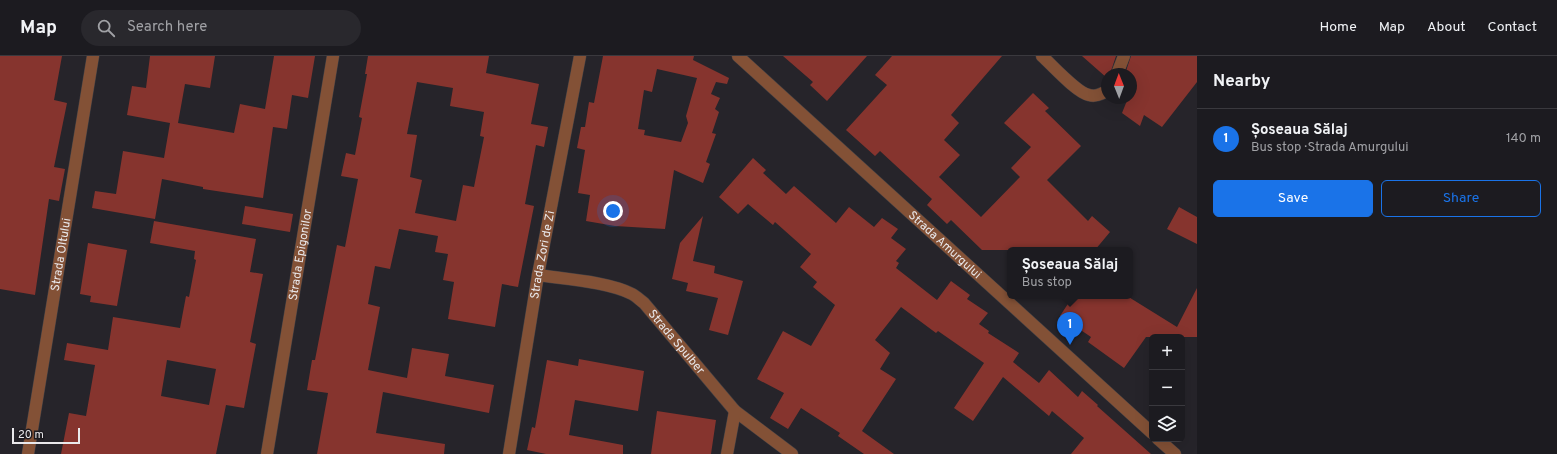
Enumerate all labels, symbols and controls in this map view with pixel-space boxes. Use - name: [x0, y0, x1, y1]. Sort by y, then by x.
- search box: [81, 10, 361, 46]
- text: Map: [20, 16, 57, 40]
- icon: search: [95, 17, 117, 39]
- text: Search here: [127, 18, 207, 37]
- text: Home: [1320, 19, 1357, 36]
- text: Map: [1379, 19, 1405, 36]
- text: About: [1427, 19, 1466, 36]
- text: Contact: [1488, 19, 1537, 36]
- north arrow: [1101, 68, 1137, 104]
- text: Nearby: [1213, 71, 1270, 93]
- text: Șoseaua Sălaj: [1251, 121, 1348, 140]
- text: 1: [1223, 131, 1229, 147]
- text: 140 m: [1506, 131, 1541, 147]
- text: Bus stop · Strada Amurgului: [1251, 140, 1409, 156]
- button: Save: [1213, 180, 1373, 217]
- button: Share: [1381, 180, 1541, 217]
- your location: [603, 201, 623, 221]
- street label: Strada Epigonilor: [286, 208, 317, 302]
- street label: Strada Amurgului: [904, 208, 984, 283]
- street label: Strada Zori de Zi: [527, 209, 559, 300]
- street label: Strada Oltului: [48, 217, 75, 293]
- popup: [1007, 247, 1133, 299]
- text: Șoseaua Sălaj: [1022, 256, 1118, 275]
- text: Bus stop: [1022, 275, 1072, 291]
- street label: Strada Spulber: [644, 307, 708, 378]
- pin: 1: [1057, 312, 1083, 345]
- map controls: [1149, 334, 1185, 442]
- button: +: [1149, 334, 1185, 370]
- button: −: [1149, 370, 1185, 406]
- button: layers: [1149, 406, 1185, 442]
- scale bar: [12, 426, 80, 445]
- text: 20 m: [18, 428, 44, 442]

